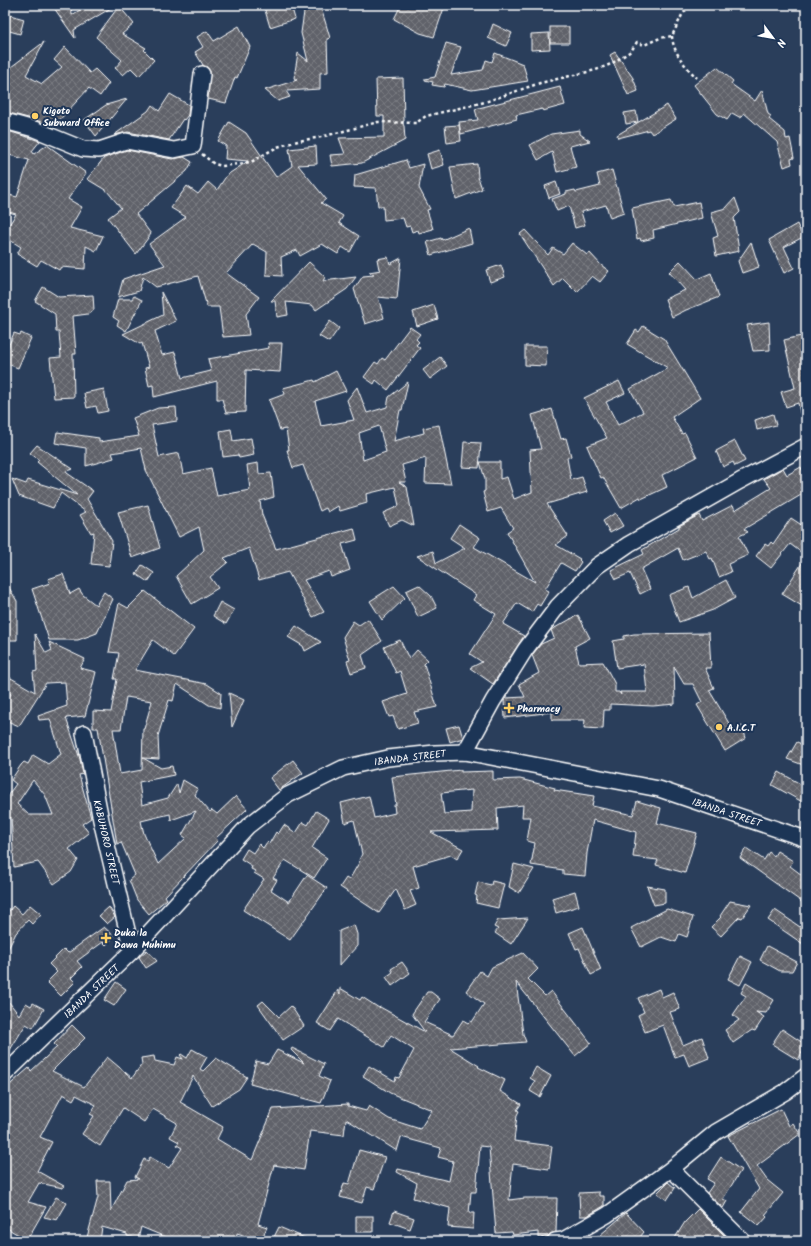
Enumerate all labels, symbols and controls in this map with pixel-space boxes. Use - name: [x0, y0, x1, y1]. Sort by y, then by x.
- north arrow: [753, 18, 793, 58]
- text: N: [771, 35, 790, 51]
- place label: Kigoto Subward Office: [43, 103, 110, 131]
- marker: Kigoto Subward Office: [30, 111, 40, 121]
- place label: Pharmacy: [517, 701, 561, 717]
- marker: Pharmacy: [504, 703, 514, 713]
- place label: A.I.C.T: [727, 720, 757, 736]
- marker: A.I.C.T: [714, 722, 724, 732]
- street label: IBANDA STREET: [373, 745, 449, 770]
- street label: IBANDA STREET: [690, 794, 765, 832]
- street label: KABUHORO STREET: [88, 798, 124, 888]
- place label: Duka la Dawa Muhimu: [114, 925, 176, 953]
- marker: Duka la Dawa Muhimu: [101, 933, 111, 943]
- street label: IBANDA STREET: [60, 960, 124, 1023]

